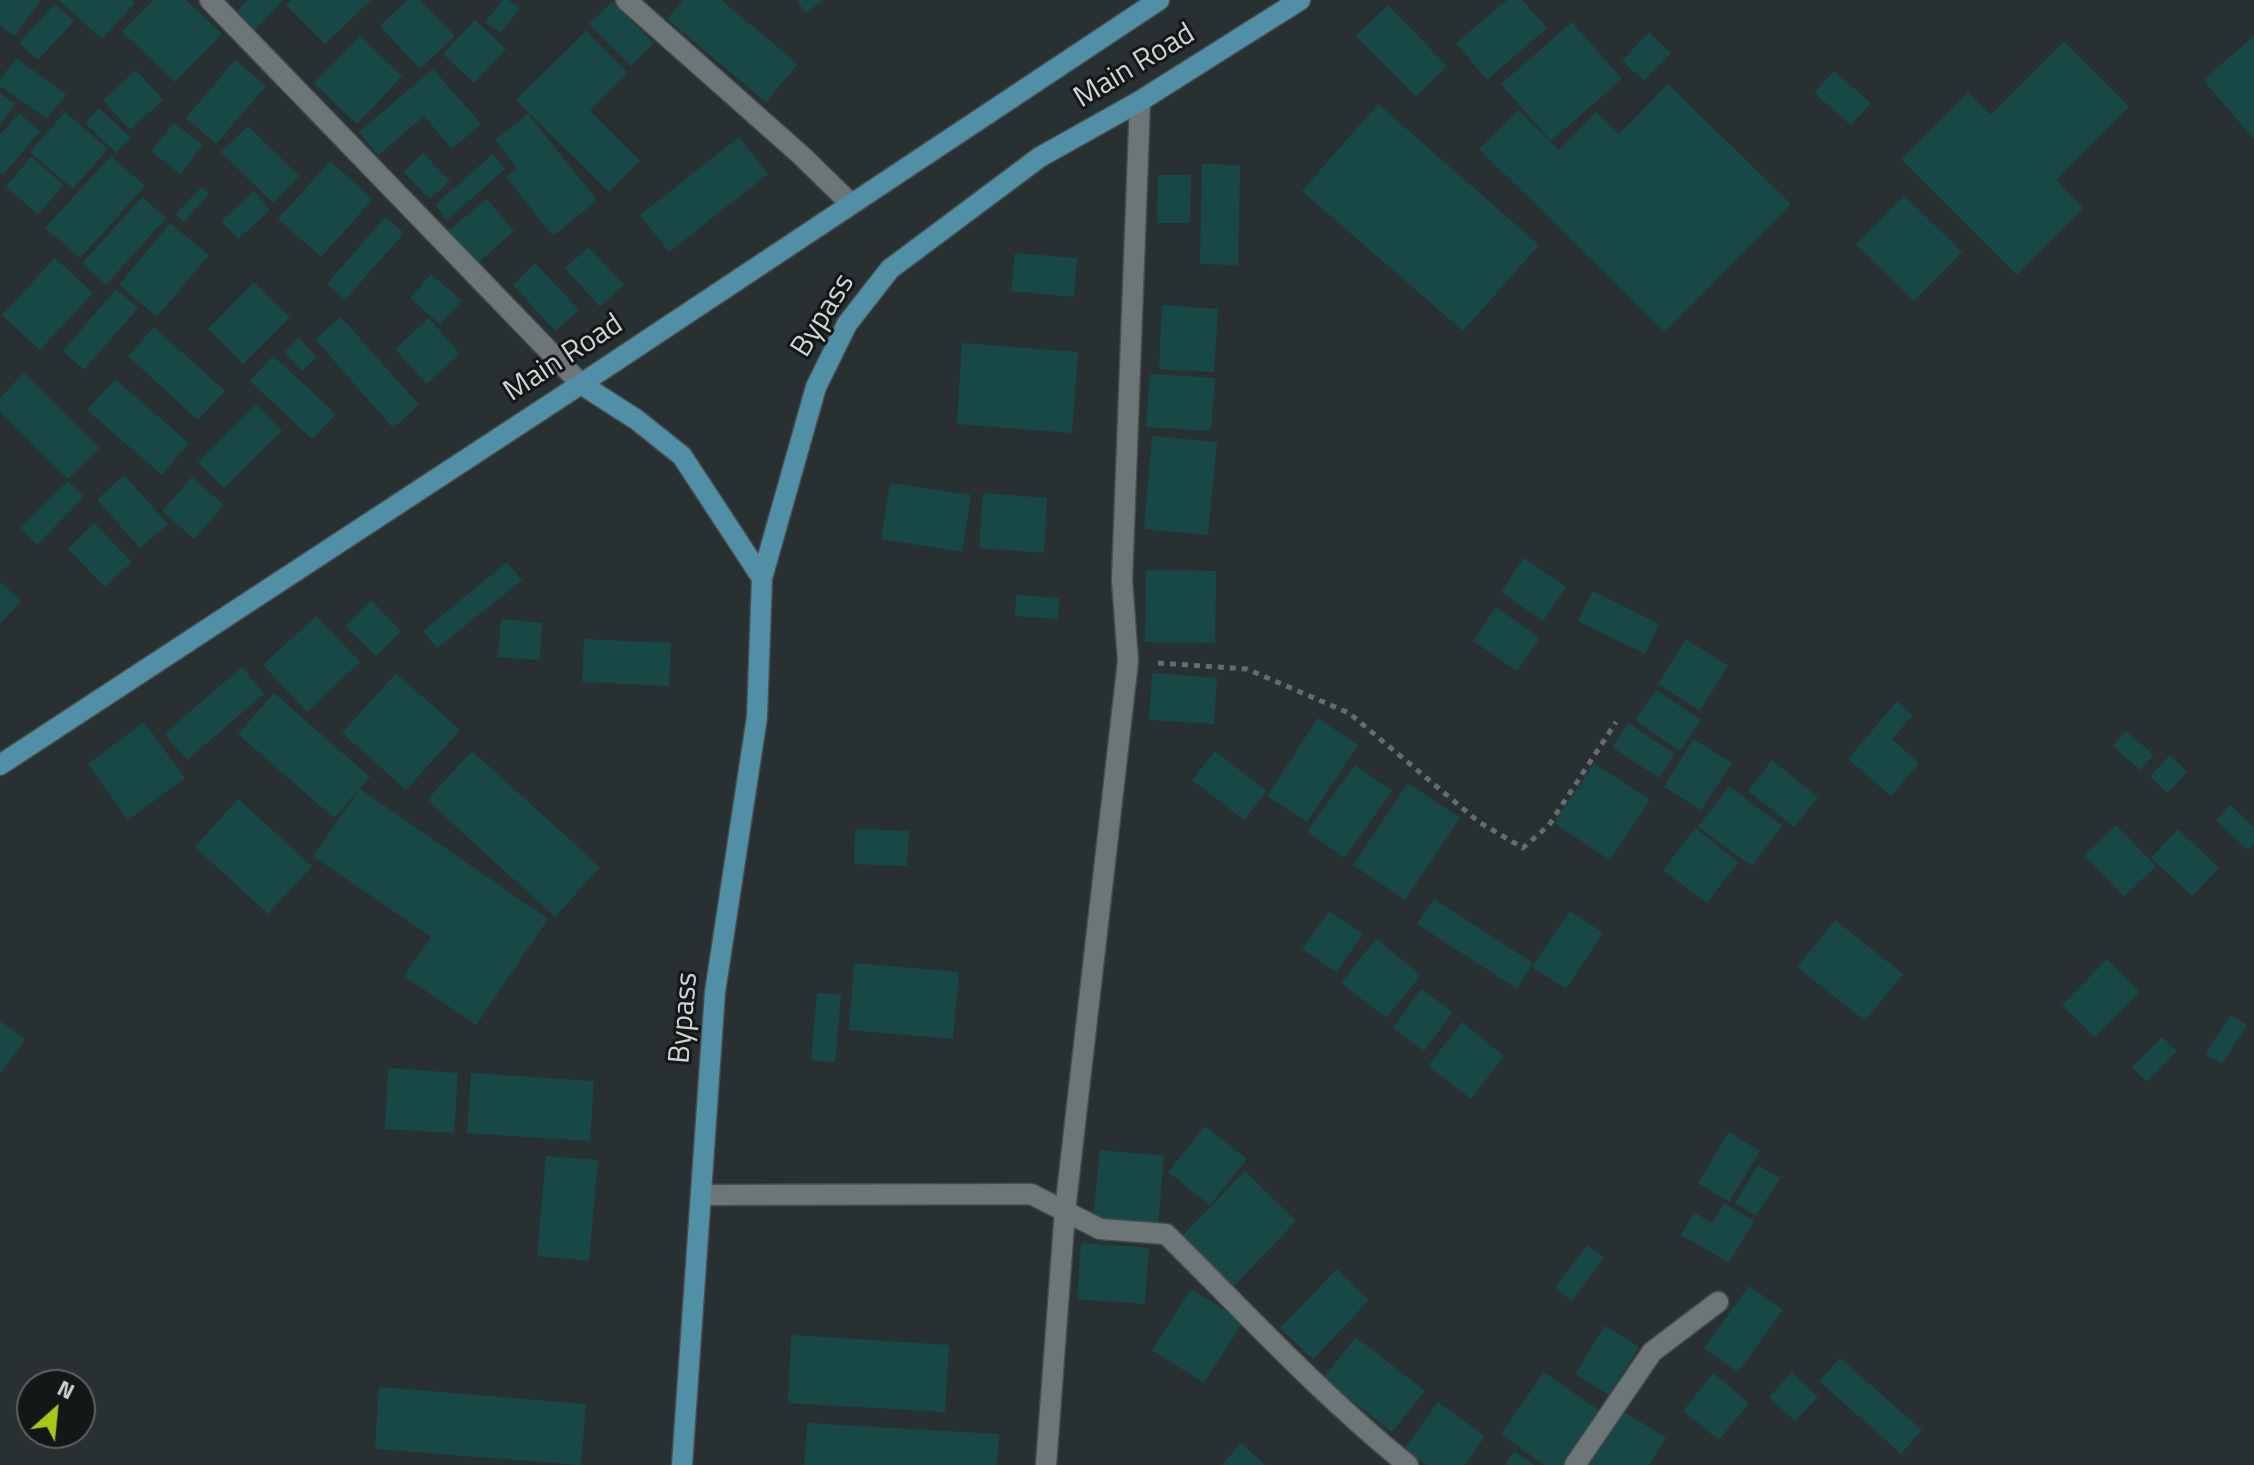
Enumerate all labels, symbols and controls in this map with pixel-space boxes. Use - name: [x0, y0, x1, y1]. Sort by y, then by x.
- street label: Main Road: [1068, 17, 1202, 117]
- street label: Bypass: [784, 268, 864, 364]
- street label: Main Road: [498, 307, 630, 411]
- street label: Bypass: [663, 971, 707, 1065]
- north arrow: [16, 1369, 96, 1449]
- text: N: [51, 1371, 80, 1408]

